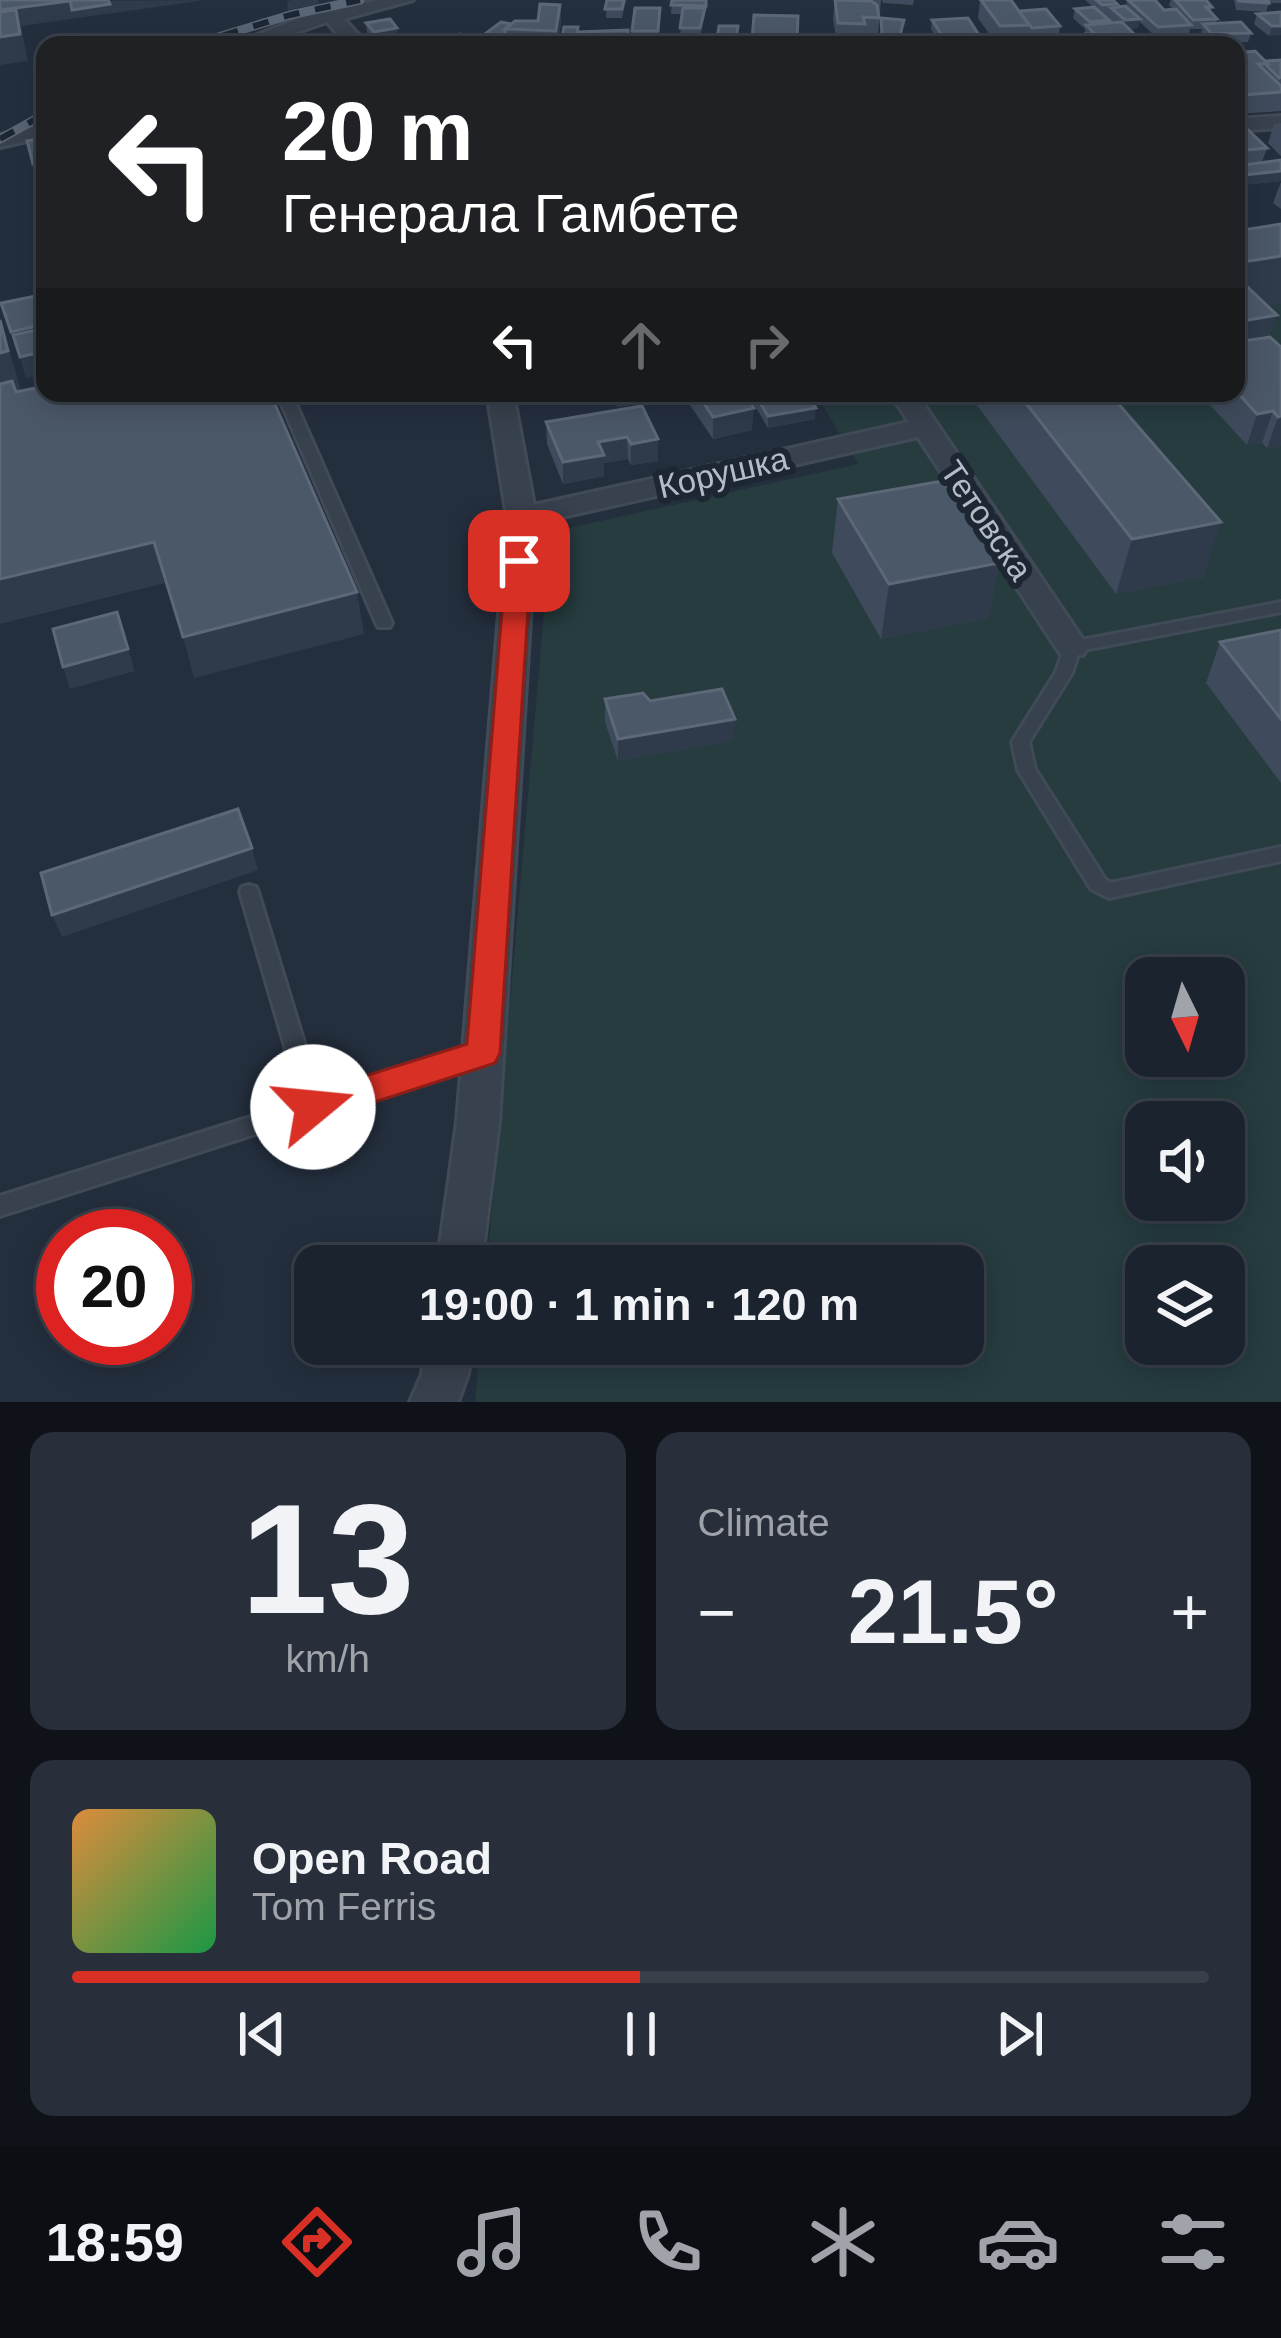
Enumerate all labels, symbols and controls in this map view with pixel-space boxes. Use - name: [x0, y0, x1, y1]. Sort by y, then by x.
- icon: left: [84, 84, 240, 240]
- text: 20 m: [282, 84, 473, 178]
- text: Генерала Гамбете: [282, 183, 740, 243]
- icon: left: [482, 312, 548, 378]
- icon: ahead: [608, 312, 674, 378]
- icon: right: [734, 312, 800, 378]
- street label: Корушка: [655, 439, 792, 505]
- street label: Тетовска: [933, 454, 1040, 587]
- pin: [468, 510, 570, 612]
- icon: arrive: [486, 528, 552, 594]
- north arrow: [1125, 957, 1245, 1077]
- map controls: [1125, 957, 1245, 1365]
- position arrow: [250, 1044, 376, 1170]
- button: sound: [1125, 1101, 1245, 1221]
- speed limit sign: 20: [36, 1209, 192, 1365]
- button: layers: [1125, 1245, 1245, 1365]
- text: 19:00 · 1 min · 120 m: [419, 1279, 859, 1330]
- text: 13: [241, 1472, 415, 1646]
- text: Climate: [698, 1501, 830, 1544]
- text: 21.5°: [848, 1562, 1059, 1662]
- text: −: [698, 1575, 736, 1649]
- text: +: [1170, 1575, 1209, 1649]
- text: km/h: [285, 1637, 370, 1680]
- text: Open Road: [252, 1833, 492, 1884]
- text: Tom Ferris: [252, 1885, 436, 1928]
- icon: previous: [229, 2001, 295, 2067]
- icon: pause: [608, 2001, 674, 2067]
- icon: next: [987, 2001, 1053, 2067]
- icon: directions: [275, 2200, 359, 2284]
- icon: music: [450, 2200, 534, 2284]
- icon: phone: [626, 2200, 710, 2284]
- icon: climate: [801, 2200, 885, 2284]
- icon: car: [976, 2200, 1060, 2284]
- icon: filters: [1151, 2200, 1235, 2284]
- text: 18:59: [46, 2212, 184, 2272]

